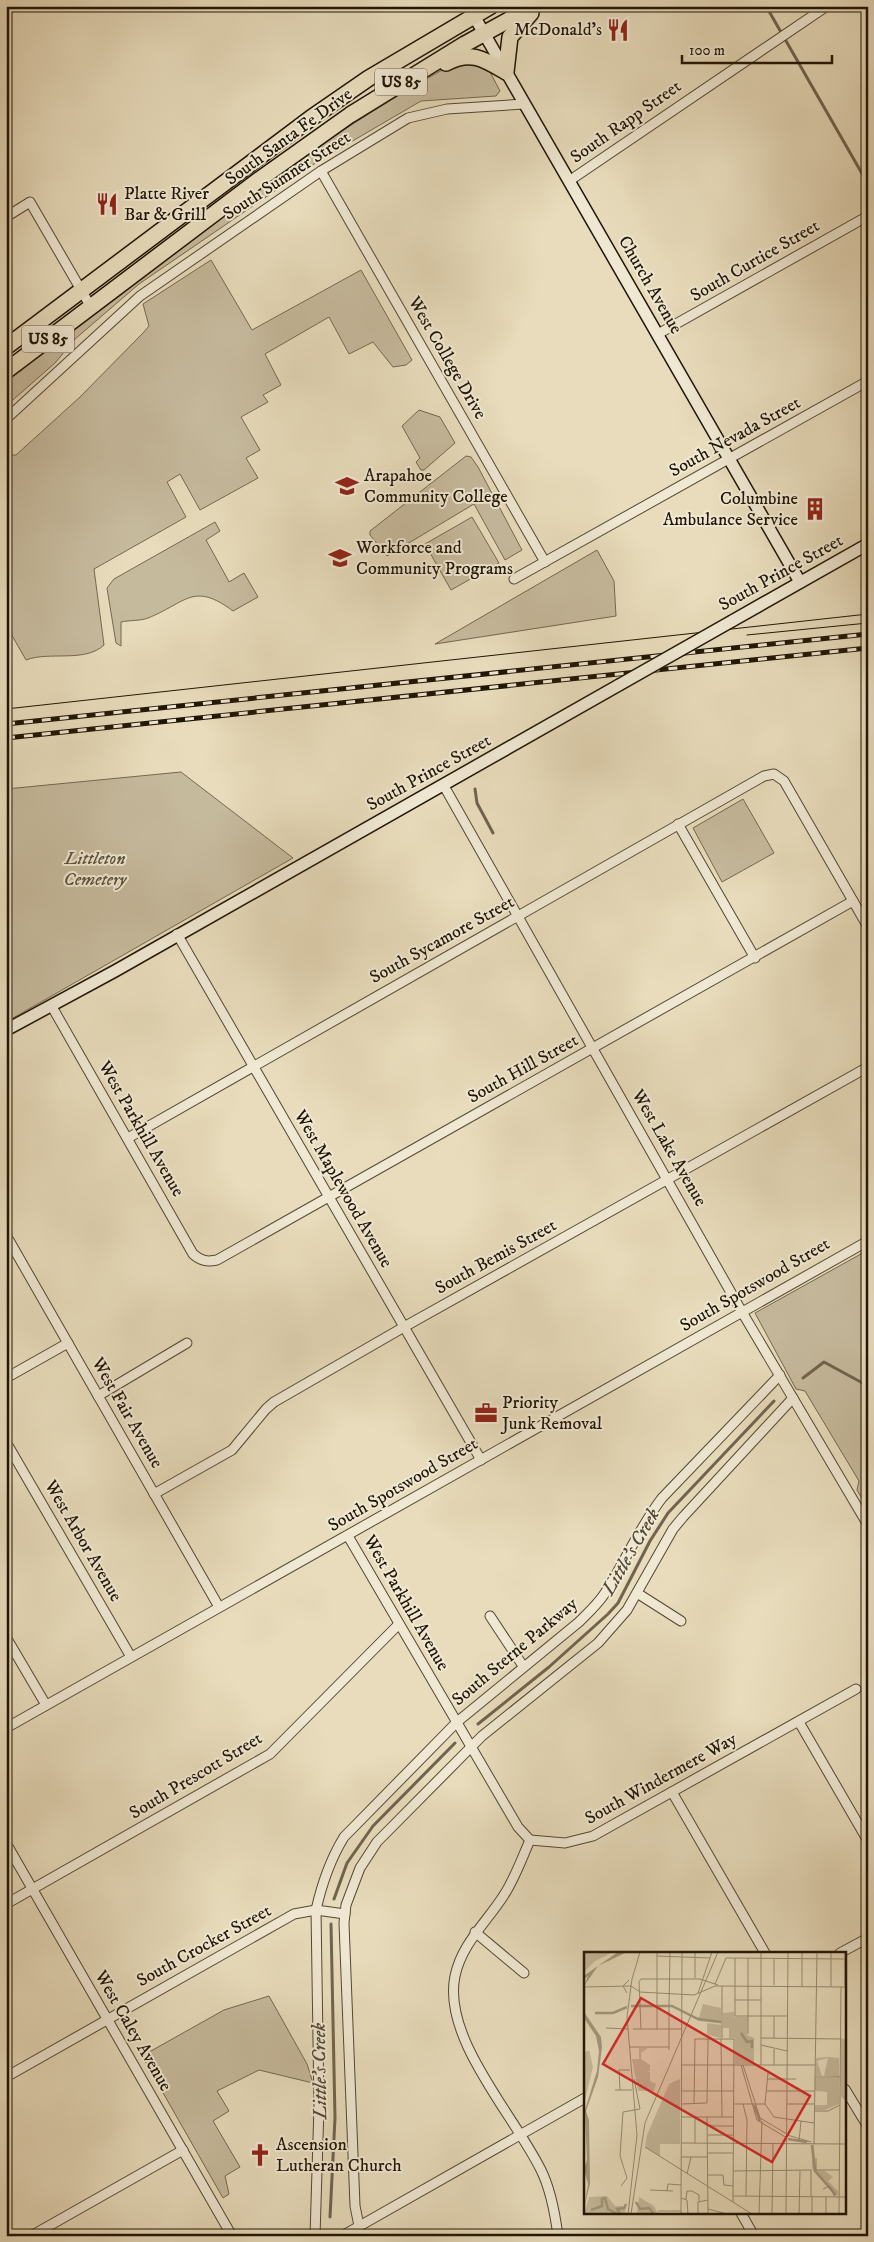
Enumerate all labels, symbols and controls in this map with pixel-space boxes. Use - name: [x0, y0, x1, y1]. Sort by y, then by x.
- restaurant icon: McDonald's: [605, 17, 631, 43]
- place label: McDonald's: [514, 19, 602, 41]
- scale bar: [682, 32, 832, 64]
- text: 100 m: [689, 41, 725, 60]
- road number: US 85: [375, 68, 427, 95]
- street label: South Rapp Street: [566, 76, 686, 168]
- street label: South Santa Fe Drive: [221, 84, 357, 190]
- street label: South Sumner Street: [219, 126, 355, 225]
- place label: Platte River Bar & Grill: [124, 183, 209, 226]
- restaurant icon: Platte River Bar & Grill: [94, 191, 120, 217]
- street label: South Curtice Street: [687, 215, 824, 307]
- street label: Church Avenue: [613, 232, 687, 338]
- street label: West College Drive: [403, 292, 491, 423]
- road number: US 85: [22, 326, 74, 352]
- street label: South Nevada Street: [666, 392, 805, 482]
- place label: Arapahoe Community College: [364, 465, 508, 508]
- school or university icon: Arapahoe Community College: [334, 473, 360, 499]
- place label: Columbine Ambulance Service: [663, 488, 798, 531]
- building icon: Columbine Ambulance Service: [802, 496, 828, 522]
- street label: South Prince Street: [715, 530, 847, 616]
- place label: Workforce and Community Programs: [355, 537, 513, 580]
- school or university icon: Workforce and Community Programs: [327, 545, 353, 571]
- street label: South Prince Street: [363, 730, 495, 816]
- park label: Littleton Cemetery: [64, 848, 127, 891]
- street label: South Sycamore Street: [366, 891, 518, 989]
- street label: South Hill Street: [464, 1029, 582, 1108]
- street label: West Parkhill Avenue: [93, 1056, 189, 1201]
- street label: West Lake Avenue: [626, 1085, 711, 1210]
- street label: West Maplewood Avenue: [288, 1105, 397, 1272]
- street label: South Bemis Street: [431, 1214, 561, 1299]
- street label: South Spotswood Street: [676, 1233, 834, 1337]
- street label: West Fair Avenue: [86, 1353, 168, 1472]
- place label: Priority Junk Removal: [500, 1392, 603, 1435]
- office icon: Priority Junk Removal: [473, 1400, 499, 1426]
- street label: South Spotswood Street: [324, 1433, 482, 1537]
- street label: West Arbor Avenue: [39, 1476, 127, 1606]
- water label: Little's Creek: [597, 1505, 665, 1600]
- street label: West Parkhill Avenue: [358, 1530, 454, 1675]
- street label: South Sterne Parkway: [448, 1593, 583, 1711]
- street label: South Prescott Street: [126, 1728, 267, 1824]
- street label: South Windermere Way: [581, 1728, 741, 1830]
- street label: South Crocker Street: [133, 1900, 275, 1992]
- inset map: [584, 1952, 846, 2214]
- street label: West Caley Avenue: [89, 1966, 176, 2095]
- water label: Little's Creek: [308, 2023, 332, 2120]
- place label: Ascension Lutheran Church: [276, 2134, 402, 2177]
- church icon: Ascension Lutheran Church: [247, 2142, 273, 2168]

